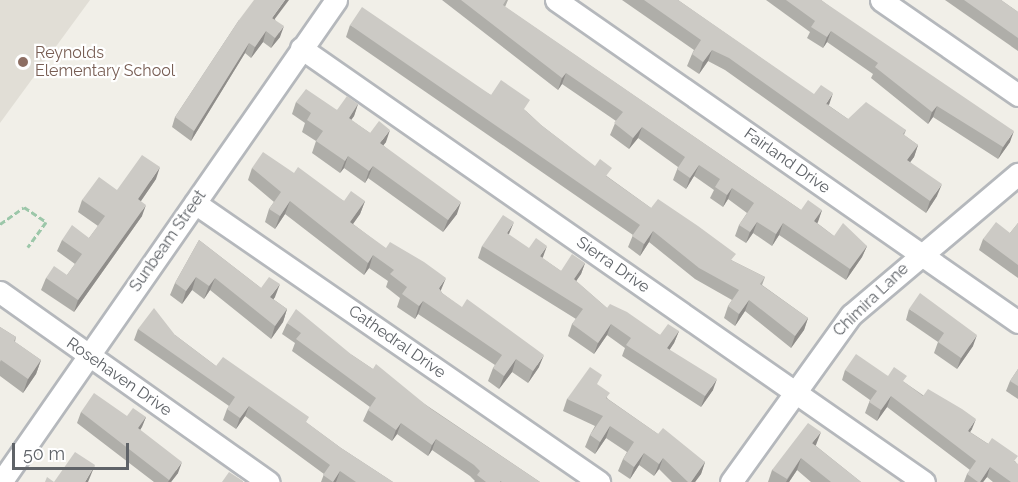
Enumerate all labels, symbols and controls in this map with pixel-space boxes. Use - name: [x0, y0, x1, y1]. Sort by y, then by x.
- place label: Reynolds Elementary School: [35, 43, 175, 81]
- marker: Reynolds Elementary School: [16, 55, 30, 69]
- street label: Fairland Drive: [740, 124, 834, 198]
- street label: Sunbeam Street: [126, 186, 210, 296]
- street label: Sierra Drive: [573, 233, 653, 297]
- street label: Chimira Lane: [829, 259, 913, 341]
- street label: Cathedral Drive: [345, 301, 449, 383]
- street label: Rosehaven Drive: [63, 334, 175, 420]
- scale bar: [15, 431, 132, 469]
- text: 50 m: [23, 443, 65, 464]

